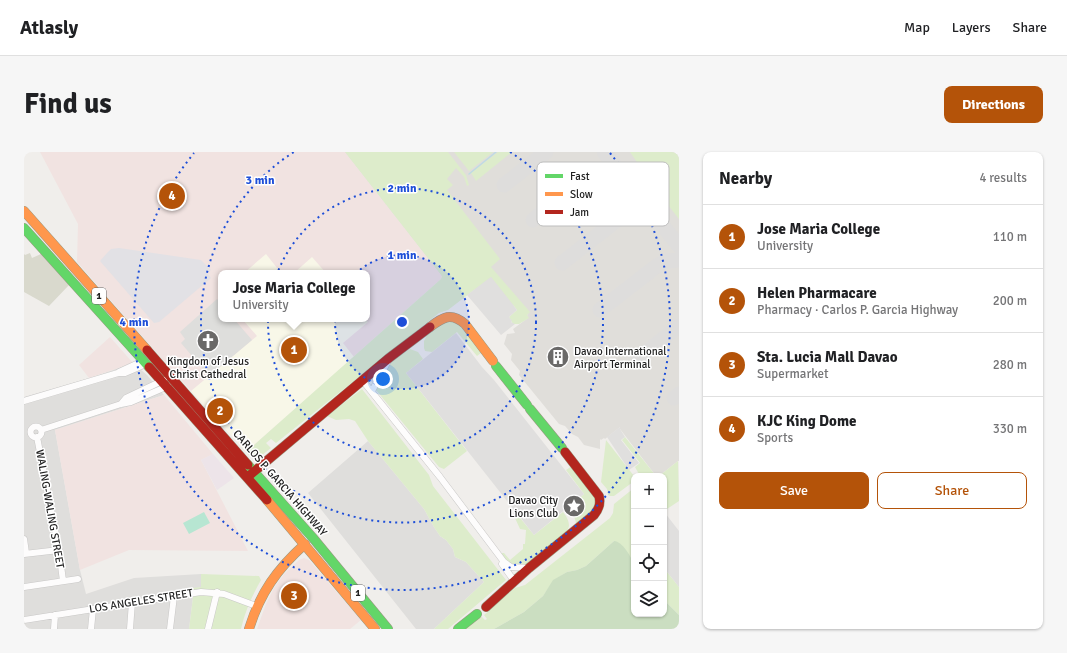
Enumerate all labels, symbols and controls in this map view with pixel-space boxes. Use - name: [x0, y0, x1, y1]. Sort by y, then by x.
- text: Atlasly: [20, 16, 78, 40]
- text: Map: [904, 19, 930, 36]
- text: Layers: [952, 19, 991, 36]
- text: Share: [1013, 19, 1047, 36]
- button: Directions: [944, 86, 1043, 123]
- text: Find us: [24, 87, 112, 121]
- legend: [537, 162, 669, 226]
- text: Nearby: [719, 168, 772, 189]
- text: Fast: [570, 170, 590, 183]
- text: 4 results: [979, 170, 1027, 186]
- text: 3 min: [246, 173, 275, 188]
- pin: 4: [159, 181, 185, 211]
- text: 2 min: [388, 181, 417, 196]
- text: Slow: [570, 188, 593, 201]
- text: Jam: [570, 206, 589, 219]
- text: Jose Maria College: [757, 220, 880, 238]
- text: 1: [728, 229, 736, 245]
- text: 110 m: [993, 229, 1027, 245]
- text: University: [757, 238, 813, 254]
- text: 1 min: [388, 248, 417, 263]
- popup: [218, 270, 370, 322]
- text: Jose Maria College: [232, 279, 356, 297]
- text: Helen Pharmacare: [757, 284, 877, 302]
- road number: 1: [92, 288, 106, 304]
- text: 2: [728, 293, 736, 309]
- text: 200 m: [993, 293, 1027, 309]
- text: University: [232, 297, 289, 313]
- text: Pharmacy · Carlos P. Garcia Highway: [757, 302, 958, 318]
- text: 4 min: [120, 315, 149, 330]
- centre of rings: [395, 315, 409, 329]
- church icon: Kingdom of Jesus Christ Cathedral: [195, 328, 221, 354]
- pin: 1: [281, 335, 307, 365]
- building icon: Davao International Airport Terminal: [545, 344, 571, 370]
- place label: Davao International Airport Terminal: [574, 345, 667, 371]
- text: Sta. Lucia Mall Davao: [757, 348, 898, 366]
- place label: Kingdom of Jesus Christ Cathedral: [167, 355, 249, 381]
- text: 3: [728, 357, 736, 373]
- text: 280 m: [993, 357, 1027, 373]
- text: Supermarket: [757, 366, 829, 382]
- your location: [373, 369, 393, 389]
- pin: 2: [207, 396, 233, 426]
- text: KJC King Dome: [757, 412, 856, 430]
- text: 4: [728, 421, 736, 437]
- text: 330 m: [993, 421, 1027, 437]
- street label: CARLOS P. GARCIA HIGHWAY: [230, 427, 330, 539]
- text: Sports: [757, 430, 793, 446]
- street label: WALING-WALING STREET: [33, 449, 67, 570]
- button: Save: [719, 472, 869, 509]
- button: Share: [877, 472, 1027, 509]
- map controls: [631, 473, 667, 617]
- button: +: [631, 473, 667, 509]
- place icon: Davao City Lions Club: [561, 493, 587, 519]
- place label: Davao City Lions Club: [508, 494, 559, 520]
- button: −: [631, 509, 667, 545]
- button: locate: [631, 545, 667, 581]
- pin: 3: [281, 581, 307, 611]
- button: layers: [631, 581, 667, 617]
- road number: 1: [351, 585, 365, 601]
- street label: LOS ANGELES STREET: [88, 586, 194, 616]

